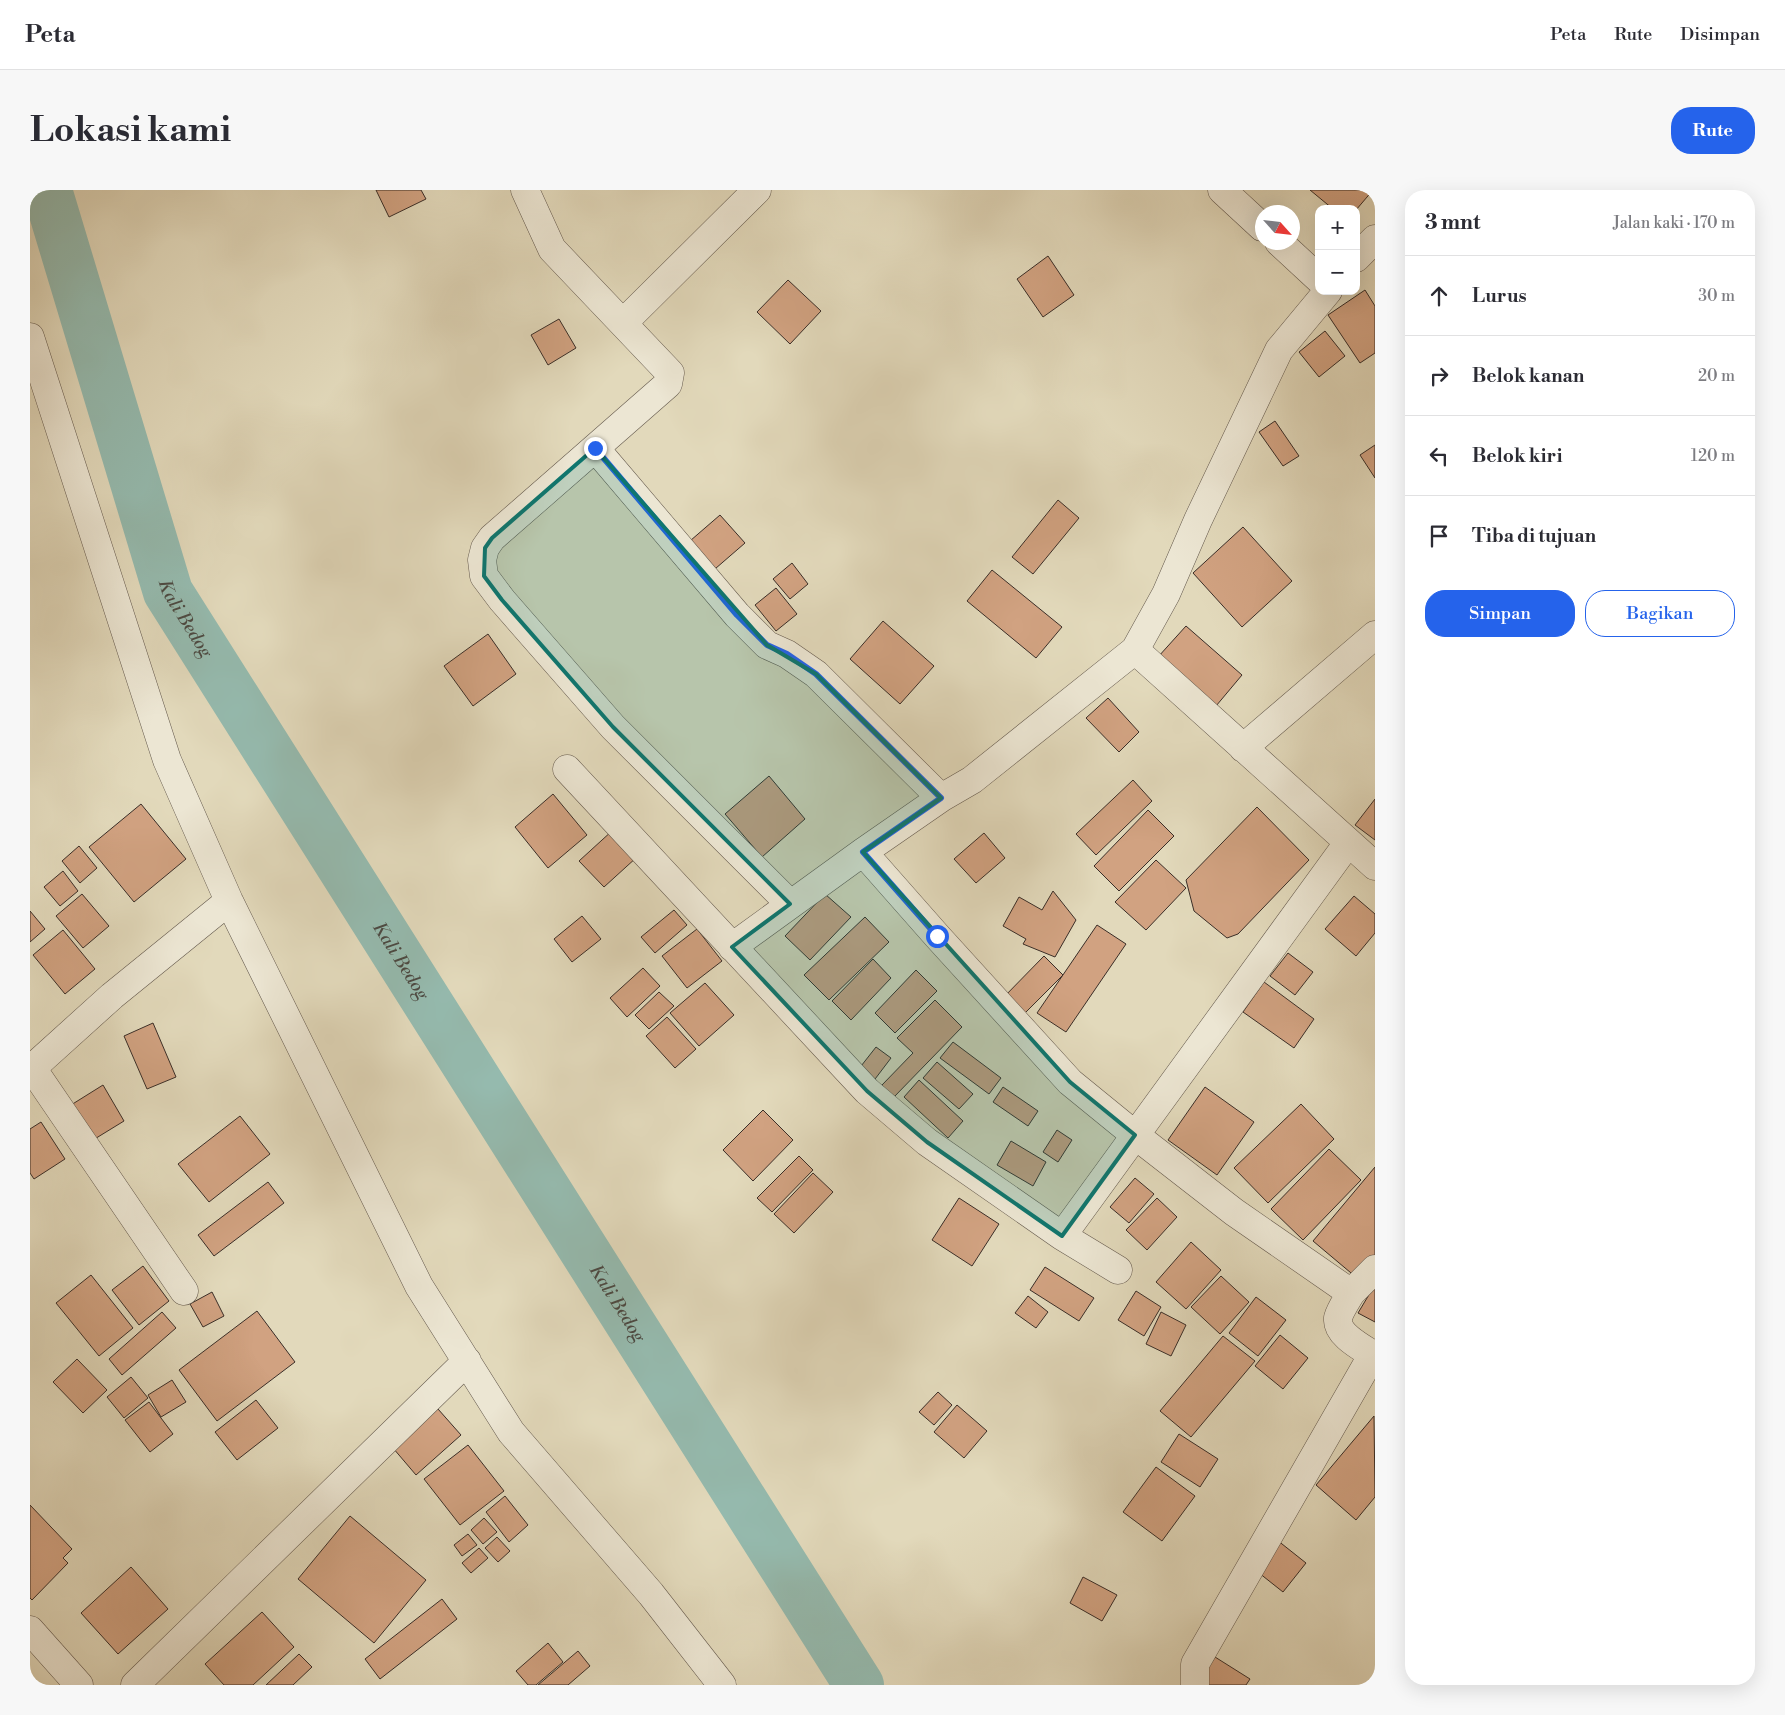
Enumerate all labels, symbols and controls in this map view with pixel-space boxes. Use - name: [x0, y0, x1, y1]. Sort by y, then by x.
- text: Peta: [25, 20, 75, 50]
- text: Peta: [1550, 23, 1586, 46]
- text: Rute: [1614, 23, 1652, 46]
- text: Disimpan: [1680, 23, 1760, 46]
- button: Rute: [1671, 107, 1755, 154]
- text: Lokasi kami: [30, 109, 231, 152]
- north arrow: [1255, 205, 1300, 250]
- map controls: [1315, 205, 1360, 295]
- button: +: [1315, 205, 1360, 250]
- text: 3 mnt: [1425, 210, 1480, 236]
- text: Jalan kaki · 170 m: [1613, 213, 1735, 233]
- button: −: [1315, 250, 1360, 295]
- icon: ahead: [1425, 282, 1453, 310]
- text: Lurus: [1472, 284, 1527, 308]
- text: 30 m: [1698, 286, 1735, 306]
- icon: right: [1425, 362, 1453, 390]
- text: Belok kanan: [1472, 364, 1585, 388]
- text: 20 m: [1698, 366, 1735, 386]
- route end: [584, 437, 607, 460]
- icon: left: [1425, 442, 1453, 470]
- text: Belok kiri: [1472, 444, 1562, 468]
- text: 120 m: [1691, 446, 1735, 466]
- icon: arrive: [1425, 522, 1453, 550]
- text: Tiba di tujuan: [1472, 524, 1596, 548]
- water label: Kali Bedog: [153, 577, 218, 662]
- button: Simpan: [1425, 590, 1575, 637]
- button: Bagikan: [1585, 590, 1735, 637]
- water label: Kali Bedog: [368, 918, 434, 1005]
- route start: [926, 925, 949, 948]
- water label: Kali Bedog: [584, 1260, 651, 1347]

